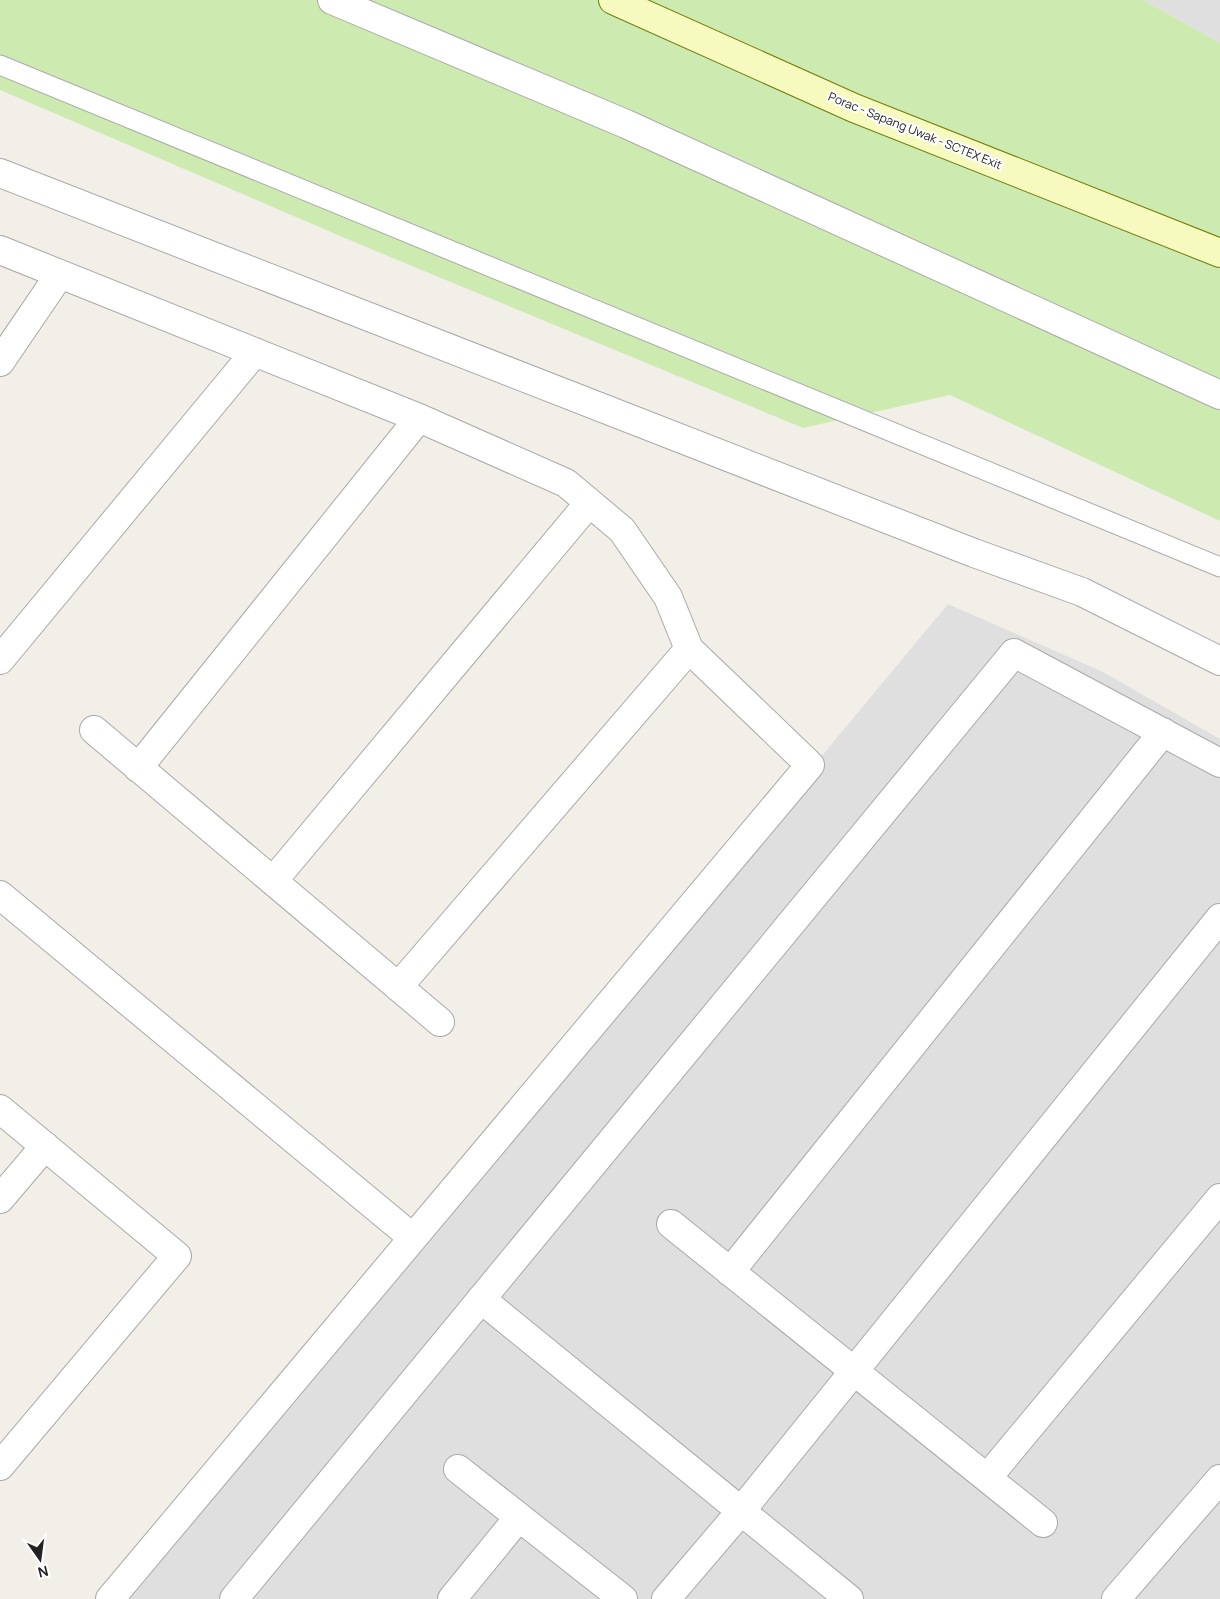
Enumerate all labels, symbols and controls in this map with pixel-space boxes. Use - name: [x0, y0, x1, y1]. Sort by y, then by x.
- street label: Porac - Sapang Uwak - SCTEX Exit: [826, 88, 1005, 173]
- north arrow: [15, 1534, 65, 1584]
- text: N: [36, 1562, 50, 1583]

